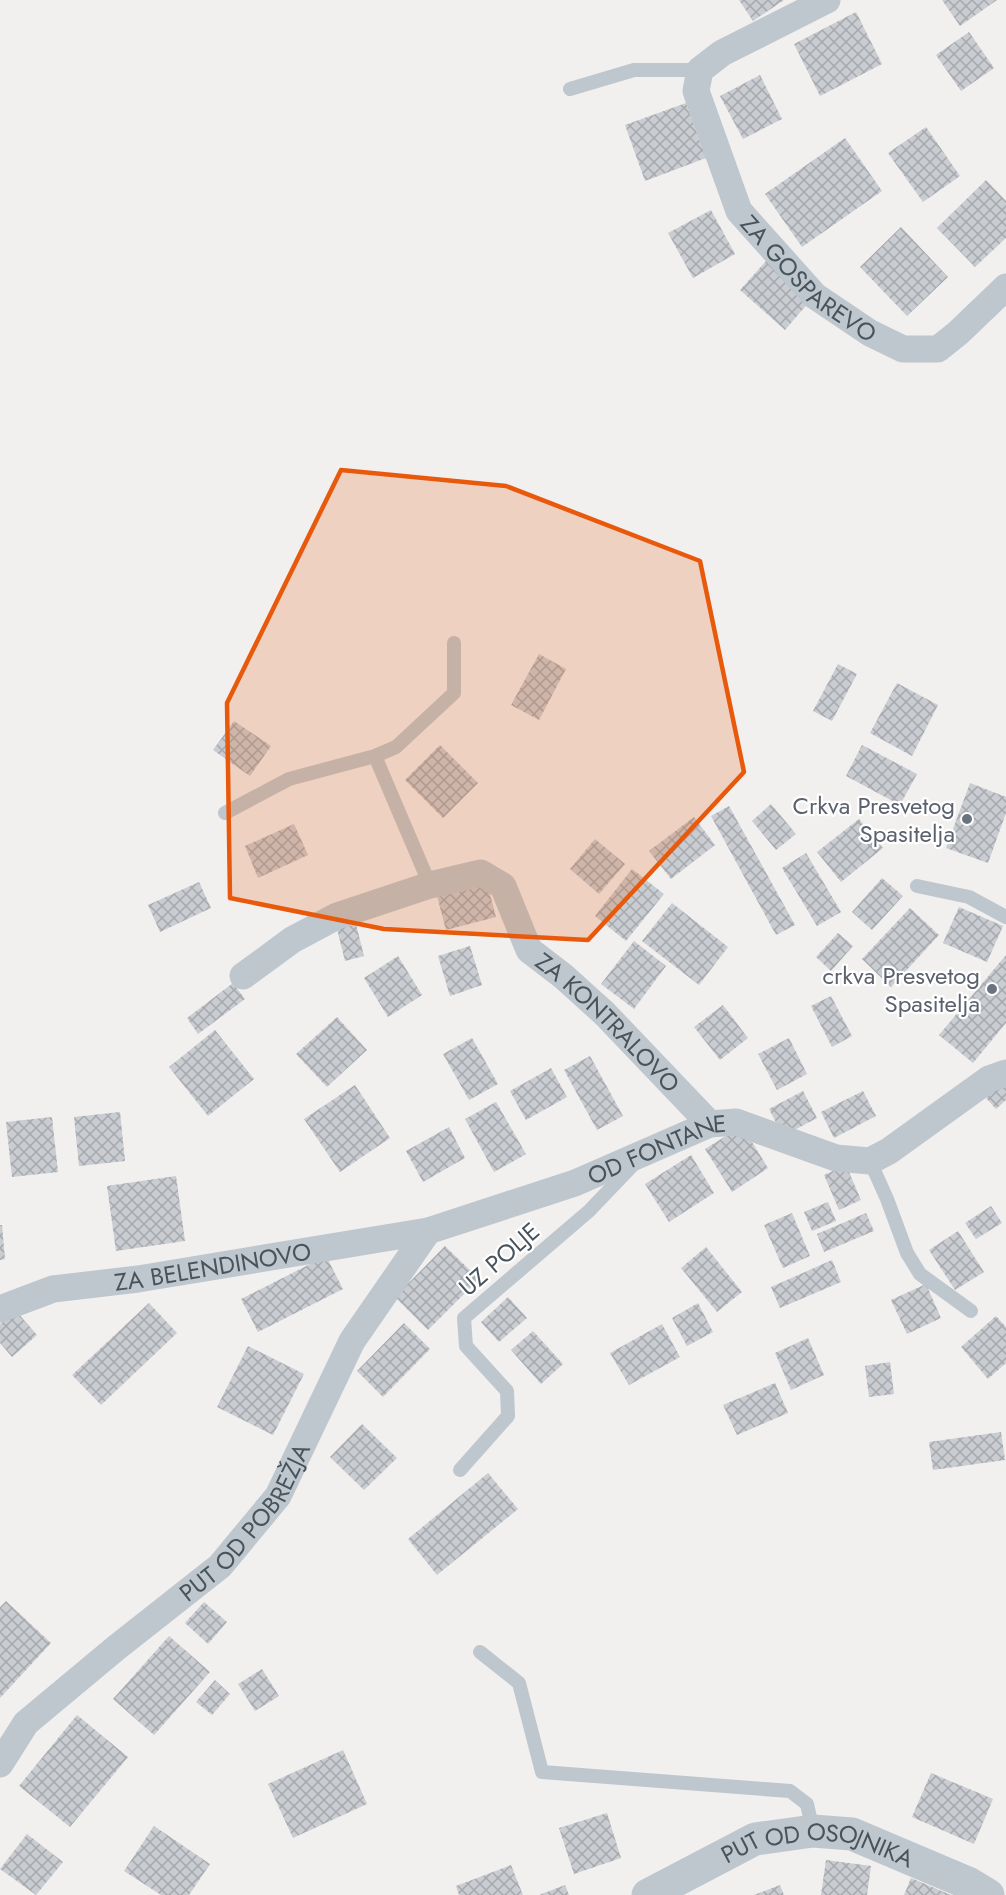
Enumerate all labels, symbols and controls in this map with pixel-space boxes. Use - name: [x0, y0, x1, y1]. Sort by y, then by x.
- street label: ZA GOSPAREVO: [733, 207, 884, 350]
- place label: Crkva Presvetog Spasitelja: [793, 788, 955, 851]
- marker: Crkva Presvetog Spasitelja: [960, 812, 974, 826]
- street label: ZA KONTRALOVO: [528, 944, 688, 1100]
- place label: crkva Presvetog Spasitelja: [823, 958, 980, 1021]
- marker: crkva Presvetog Spasitelja: [985, 982, 999, 996]
- street label: OD FONTANE: [582, 1105, 727, 1193]
- street label: UZ POLJE: [451, 1214, 547, 1304]
- street label: ZA BELENDINOVO: [112, 1233, 314, 1299]
- street label: PUT OD POBREŽJA: [171, 1437, 318, 1610]
- text: PUT OD OSOJNIKA: [714, 1813, 919, 1876]
- street label: PUT OD OSOJNIKA: [718, 1847, 918, 1879]

